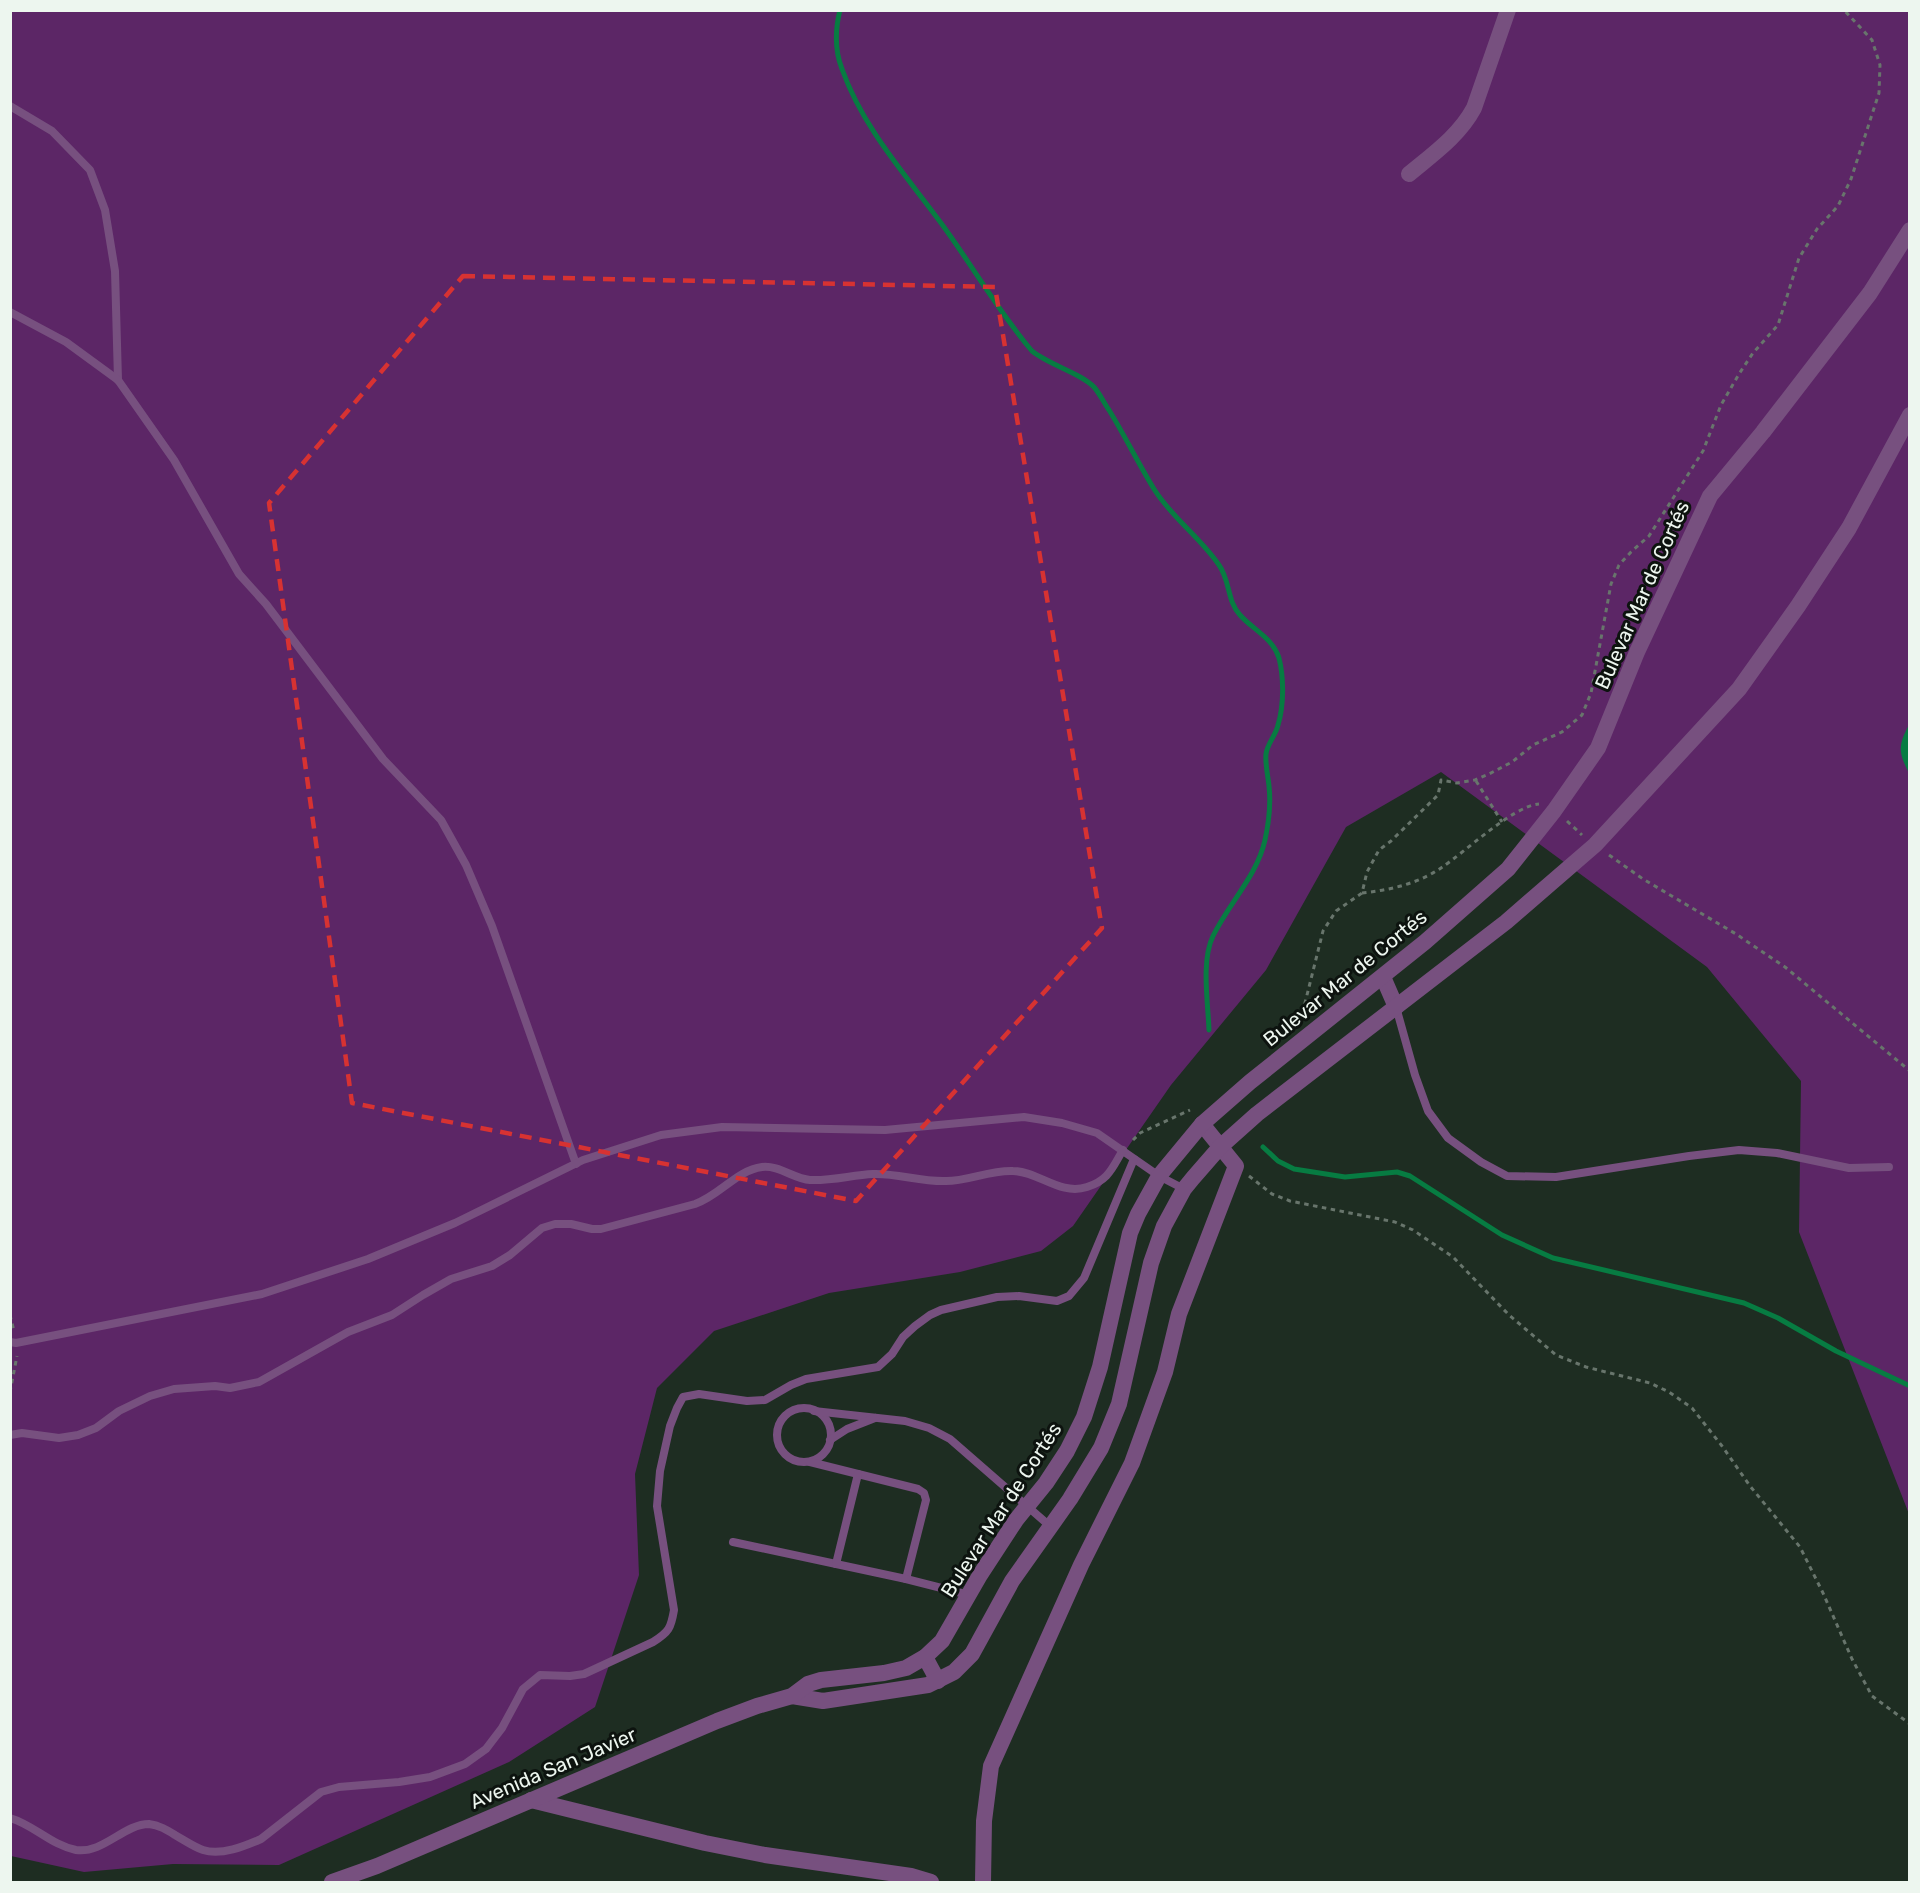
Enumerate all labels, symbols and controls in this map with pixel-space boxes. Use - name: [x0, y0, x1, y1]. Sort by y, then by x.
- street label: Bulevar Mar de Cortés: [1590, 497, 1694, 693]
- street label: Bulevar Mar de Cortés: [1258, 905, 1432, 1051]
- street label: Bulevar Mar de Cortés: [936, 1418, 1066, 1602]
- street label: Avenida San Javier: [466, 1722, 640, 1814]

